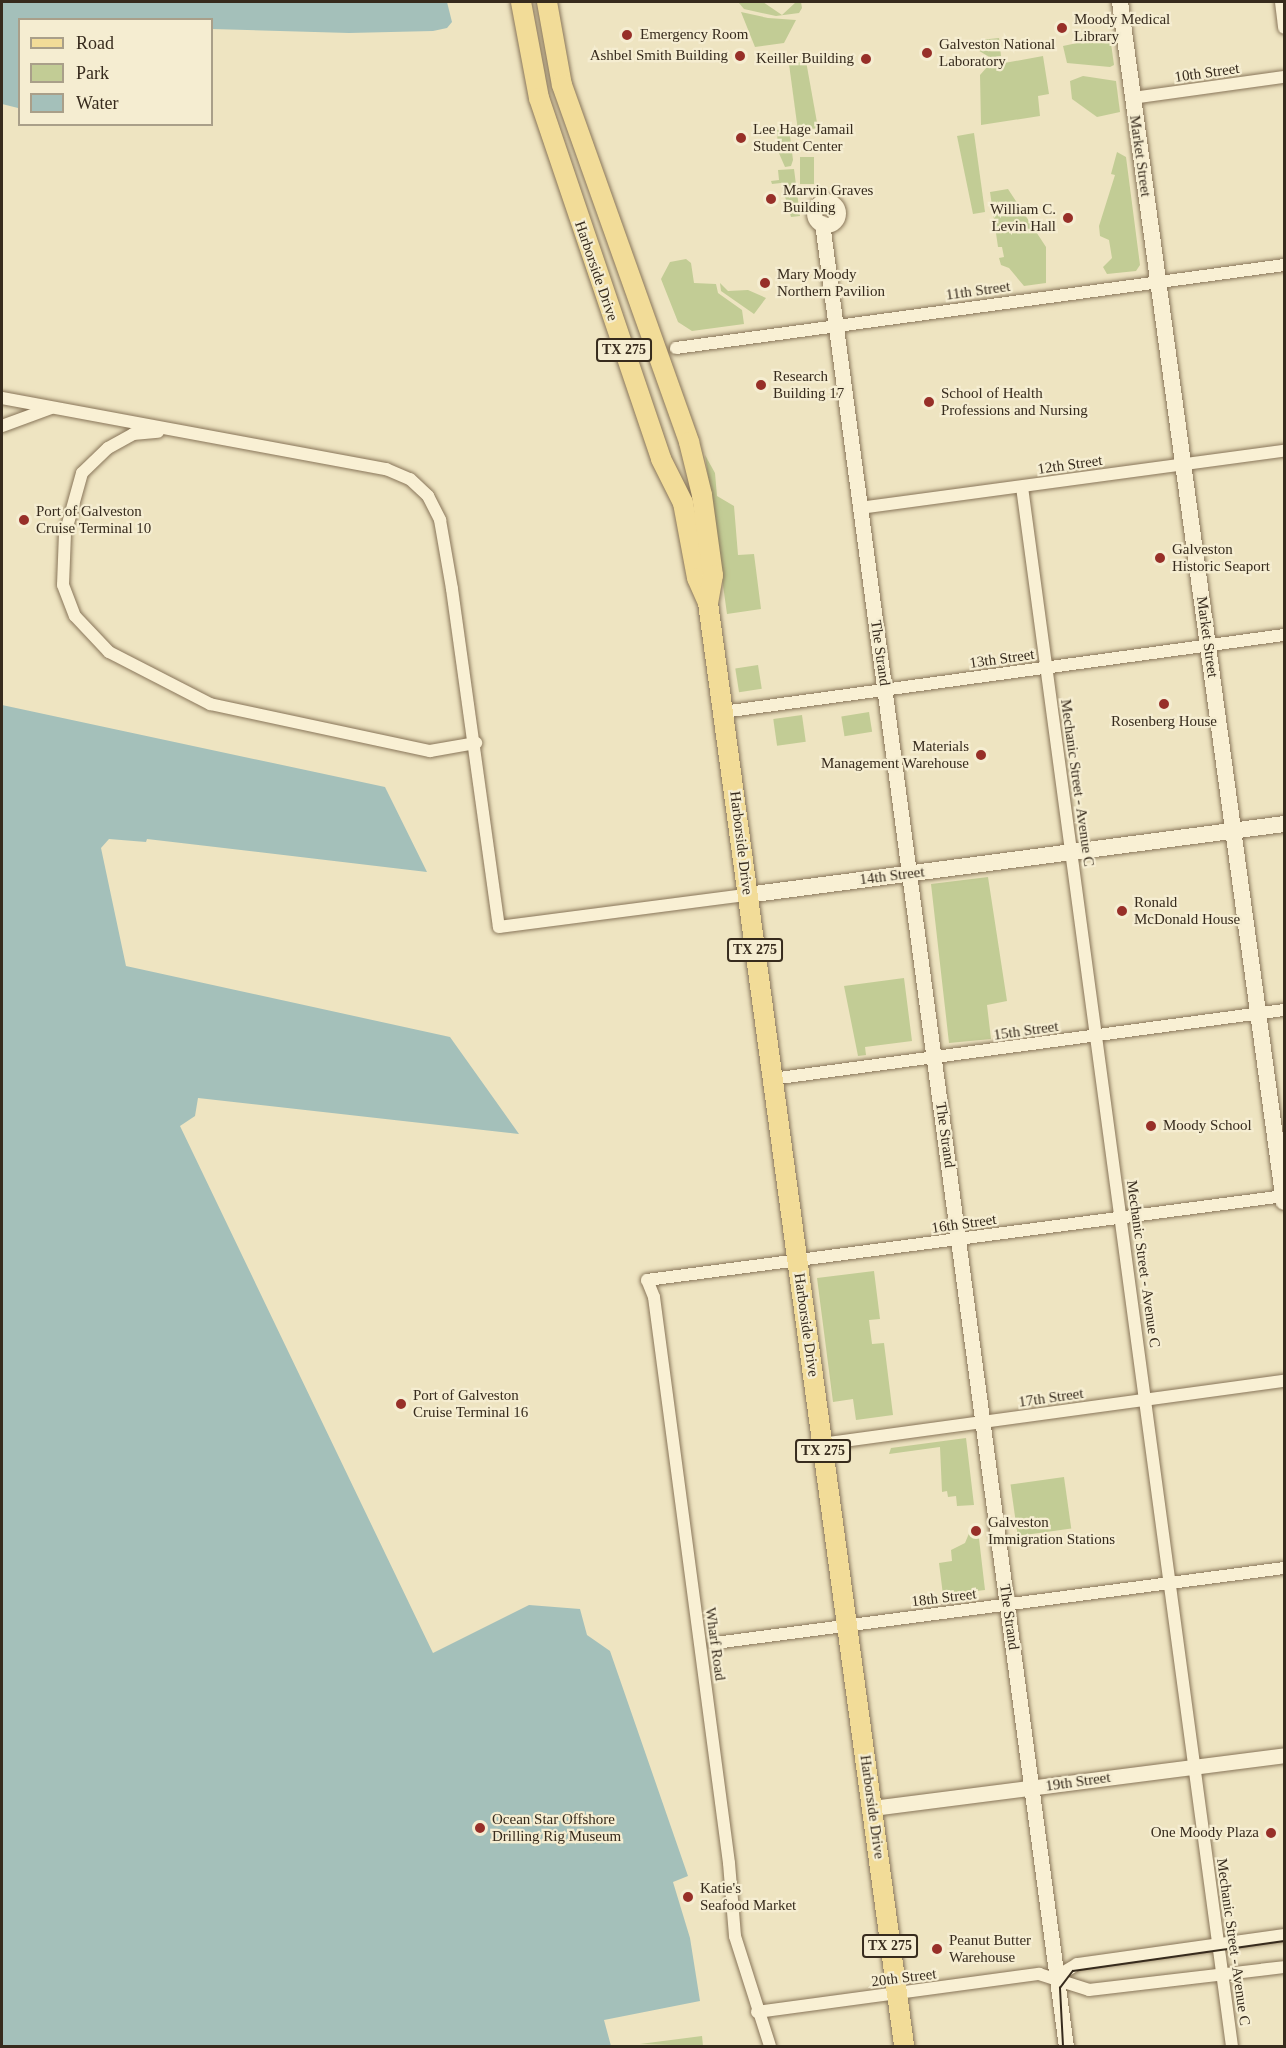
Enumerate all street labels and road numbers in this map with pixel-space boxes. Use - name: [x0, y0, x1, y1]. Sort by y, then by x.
- street label: 10th Street: [1173, 60, 1241, 86]
- street label: Market Street: [1125, 114, 1155, 198]
- street label: Harborside Drive: [570, 219, 622, 323]
- street label: 11th Street: [945, 278, 1011, 304]
- road number: TX 275: [596, 339, 652, 361]
- street label: 12th Street: [1036, 452, 1104, 478]
- street label: Market Street: [1192, 595, 1222, 679]
- street label: The Strand: [866, 619, 894, 687]
- street label: 13th Street: [968, 646, 1036, 672]
- street label: Mechanic Street - Avenue C: [1056, 698, 1098, 868]
- street label: Harborside Drive: [726, 790, 756, 896]
- street label: 14th Street: [858, 863, 926, 889]
- road number: TX 275: [726, 939, 783, 961]
- street label: 15th Street: [992, 1018, 1060, 1044]
- street label: The Strand: [931, 1101, 959, 1169]
- street label: Mechanic Street - Avenue C: [1122, 1179, 1164, 1349]
- street label: 16th Street: [930, 1211, 998, 1237]
- street label: Harborside Drive: [790, 1272, 822, 1378]
- street label: 17th Street: [1017, 1385, 1085, 1411]
- road number: TX 275: [794, 1440, 852, 1462]
- street label: The Strand: [995, 1583, 1023, 1651]
- street label: 18th Street: [910, 1585, 978, 1611]
- street label: Wharf Road: [701, 1606, 729, 1682]
- street label: Harborside Drive: [856, 1754, 888, 1860]
- street label: 19th Street: [1044, 1769, 1112, 1795]
- street label: Mechanic Street - Avenue C: [1212, 1857, 1254, 2027]
- road number: TX 275: [862, 1935, 918, 1957]
- street label: 20th Street: [870, 1965, 938, 1991]

